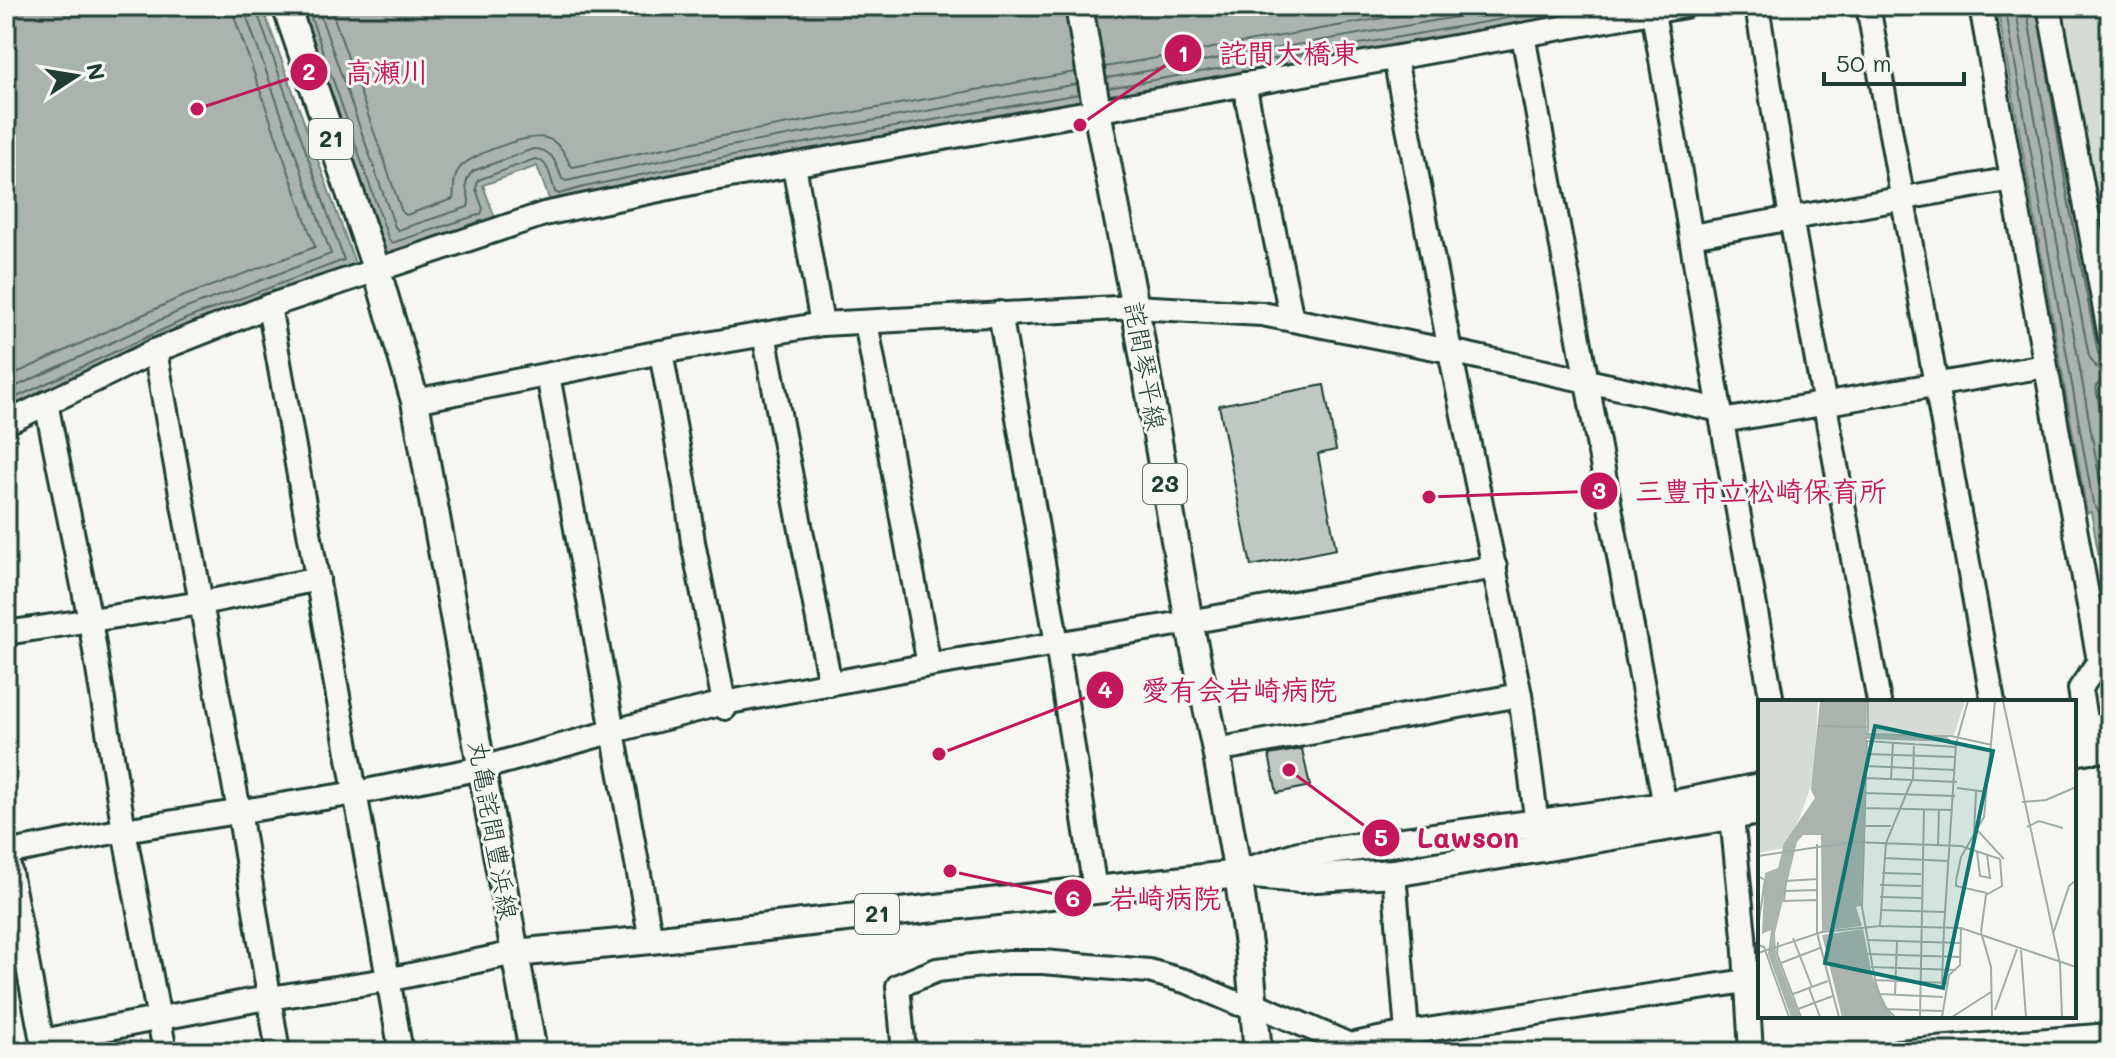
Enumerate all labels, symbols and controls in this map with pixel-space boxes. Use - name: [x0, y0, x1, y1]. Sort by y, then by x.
- callout: 詫間大橋東: [1163, 27, 1375, 79]
- text: 詫間大橋東: [1219, 34, 1359, 70]
- north arrow: [36, 36, 116, 116]
- scale bar: [1824, 36, 1964, 86]
- text: 1: [1178, 37, 1188, 68]
- callout: 高瀬川: [289, 46, 445, 98]
- text: 50 m: [1836, 47, 1892, 78]
- text: 高瀬川: [345, 53, 429, 89]
- text: 2: [302, 55, 316, 86]
- text: N: [80, 61, 112, 83]
- road number: 21: [309, 119, 353, 159]
- street label: 詫間琴平線: [1118, 299, 1174, 433]
- road number: 23: [1143, 464, 1187, 504]
- callout: 三豊市立松崎保育所: [1579, 465, 1903, 517]
- text: 三豊市立松崎保育所: [1635, 472, 1887, 508]
- text: 3: [1592, 474, 1606, 505]
- callout: 愛有会岩崎病院: [1085, 664, 1353, 716]
- text: 愛有会岩崎病院: [1141, 671, 1337, 707]
- text: 4: [1097, 673, 1113, 704]
- inset map: [1758, 700, 2076, 1018]
- street label: 丸亀詫間豊浜線: [461, 737, 527, 922]
- callout: Lawson: [1361, 812, 1535, 864]
- text: Lawson: [1417, 819, 1519, 855]
- text: 5: [1374, 821, 1388, 852]
- callout: 岩崎病院: [1053, 872, 1237, 924]
- text: 岩崎病院: [1109, 879, 1221, 915]
- text: 6: [1066, 882, 1080, 913]
- road number: 21: [855, 894, 899, 934]

